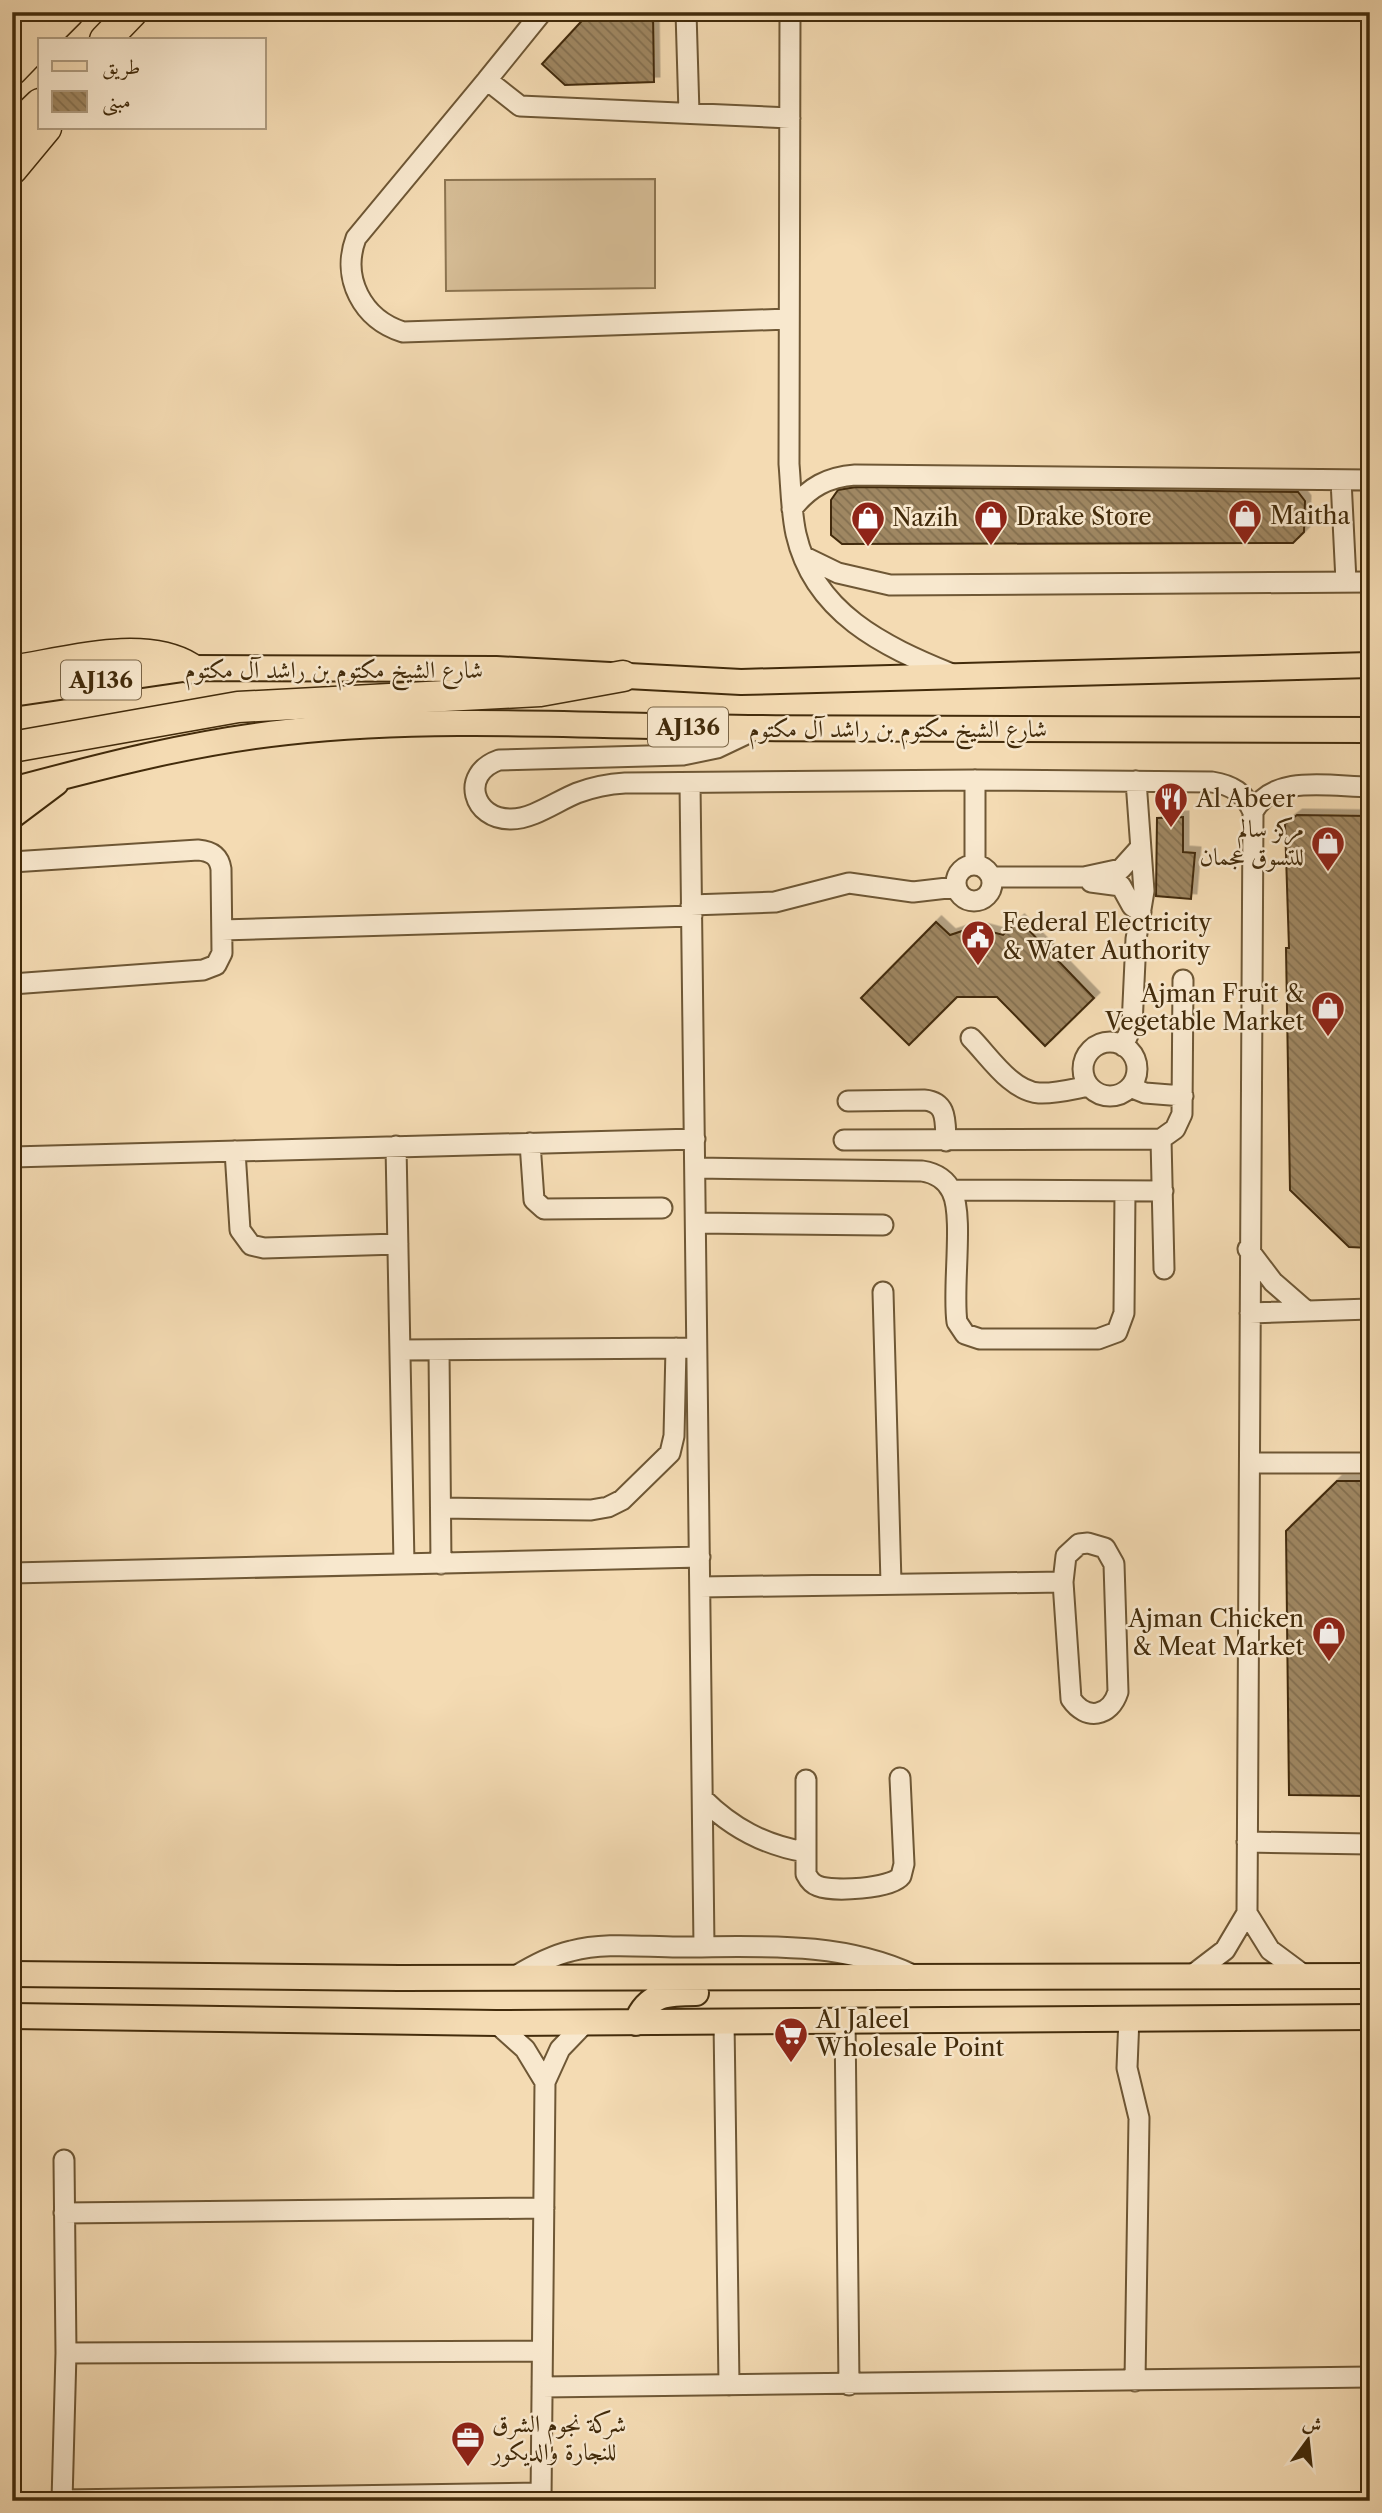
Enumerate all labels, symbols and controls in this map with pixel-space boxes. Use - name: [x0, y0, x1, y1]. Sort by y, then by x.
- legend: [38, 38, 266, 130]
- text: طريق: [102, 54, 140, 80]
- text: مبنى: [102, 88, 131, 116]
- shop icon: Maitha: [1226, 497, 1264, 546]
- shop icon: Drake Store: [972, 498, 1010, 547]
- shop icon: Nazih: [849, 499, 887, 548]
- place label: Maitha: [1270, 501, 1351, 530]
- place label: Drake Store: [1016, 502, 1152, 531]
- place label: Nazih: [892, 503, 959, 532]
- street label: شارع الشيخ مكتوم بن راشد آل مكتوم: [185, 655, 483, 691]
- road number: AJ136: [61, 660, 141, 700]
- road number: AJ136: [648, 708, 728, 747]
- street label: شارع الشيخ مكتوم بن راشد آل مكتوم: [749, 714, 1047, 750]
- restaurant icon: Al Abeer: [1152, 780, 1190, 829]
- place label: Al Abeer: [1195, 784, 1296, 813]
- place label: مركز سالم للتسوق عجمان: [1200, 814, 1304, 872]
- shop icon: مركز سالم للتسوق عجمان: [1309, 824, 1347, 873]
- place label: Federal Electricity & Water Authority: [1002, 908, 1212, 965]
- public building icon: Federal Electricity & Water Authority: [959, 918, 997, 967]
- place label: Ajman Fruit & Vegetable Market: [1104, 979, 1305, 1036]
- shop icon: Ajman Fruit & Vegetable Market: [1309, 989, 1347, 1038]
- place label: Ajman Chicken & Meat Market: [1127, 1604, 1305, 1661]
- shop icon: Ajman Chicken & Meat Market: [1310, 1614, 1348, 1663]
- place label: Al Jaleel Wholesale Point: [815, 2005, 1005, 2062]
- supermarket icon: Al Jaleel Wholesale Point: [772, 2015, 810, 2064]
- north arrow: [1274, 2404, 1344, 2474]
- place label: شركة نجوم الشرق للنجارة والديكور: [490, 2409, 626, 2467]
- text: ش: [1300, 2411, 1324, 2438]
- office icon: شركة نجوم الشرق للنجارة والديكور: [449, 2419, 487, 2468]

